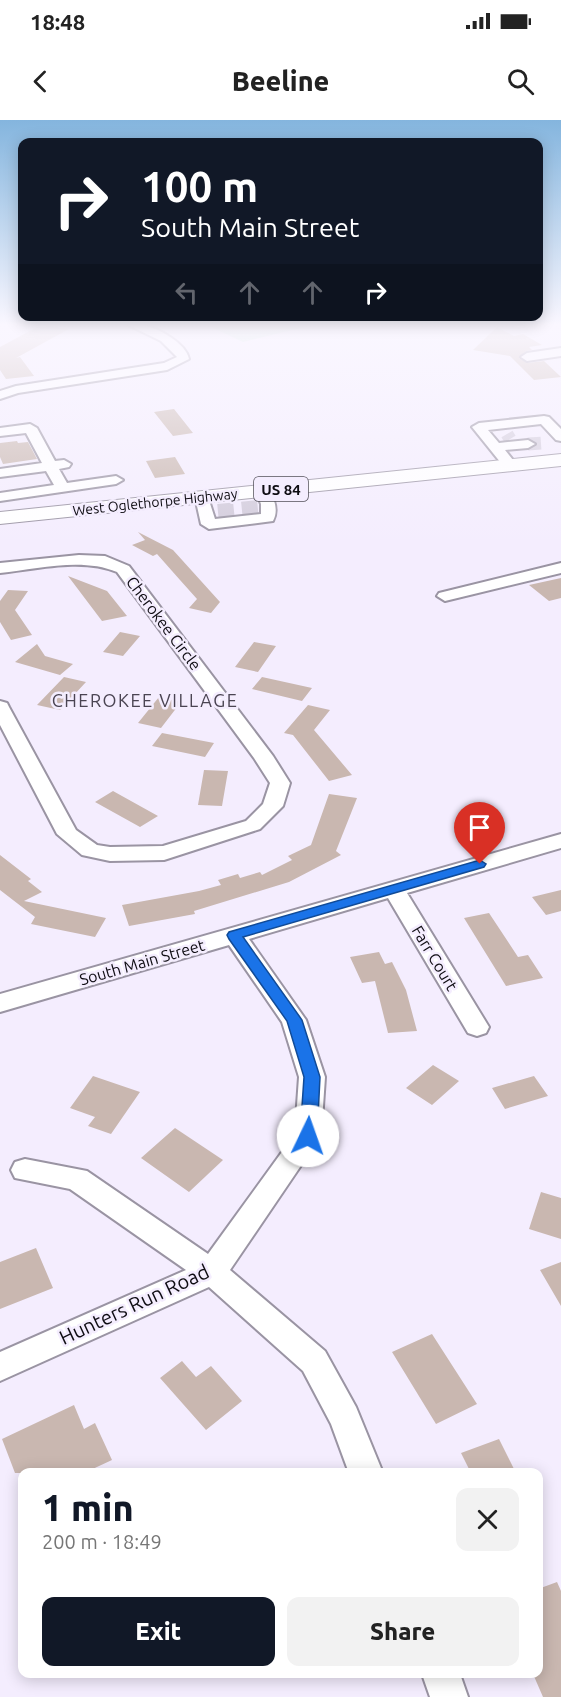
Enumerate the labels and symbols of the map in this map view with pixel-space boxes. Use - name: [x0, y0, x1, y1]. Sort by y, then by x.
- road number: US 84: [254, 477, 308, 501]
- street label: West Oglethorpe Highway: [72, 485, 238, 519]
- street label: Cherokee Circle: [123, 573, 205, 673]
- district label: CHEROKEE VILLAGE: [52, 690, 238, 710]
- pin: [454, 802, 505, 864]
- street label: Farr Court: [409, 922, 462, 994]
- street label: South Main Street: [77, 935, 207, 988]
- position arrow: [276, 1104, 340, 1168]
- street label: Hunters Run Road: [56, 1259, 212, 1349]

